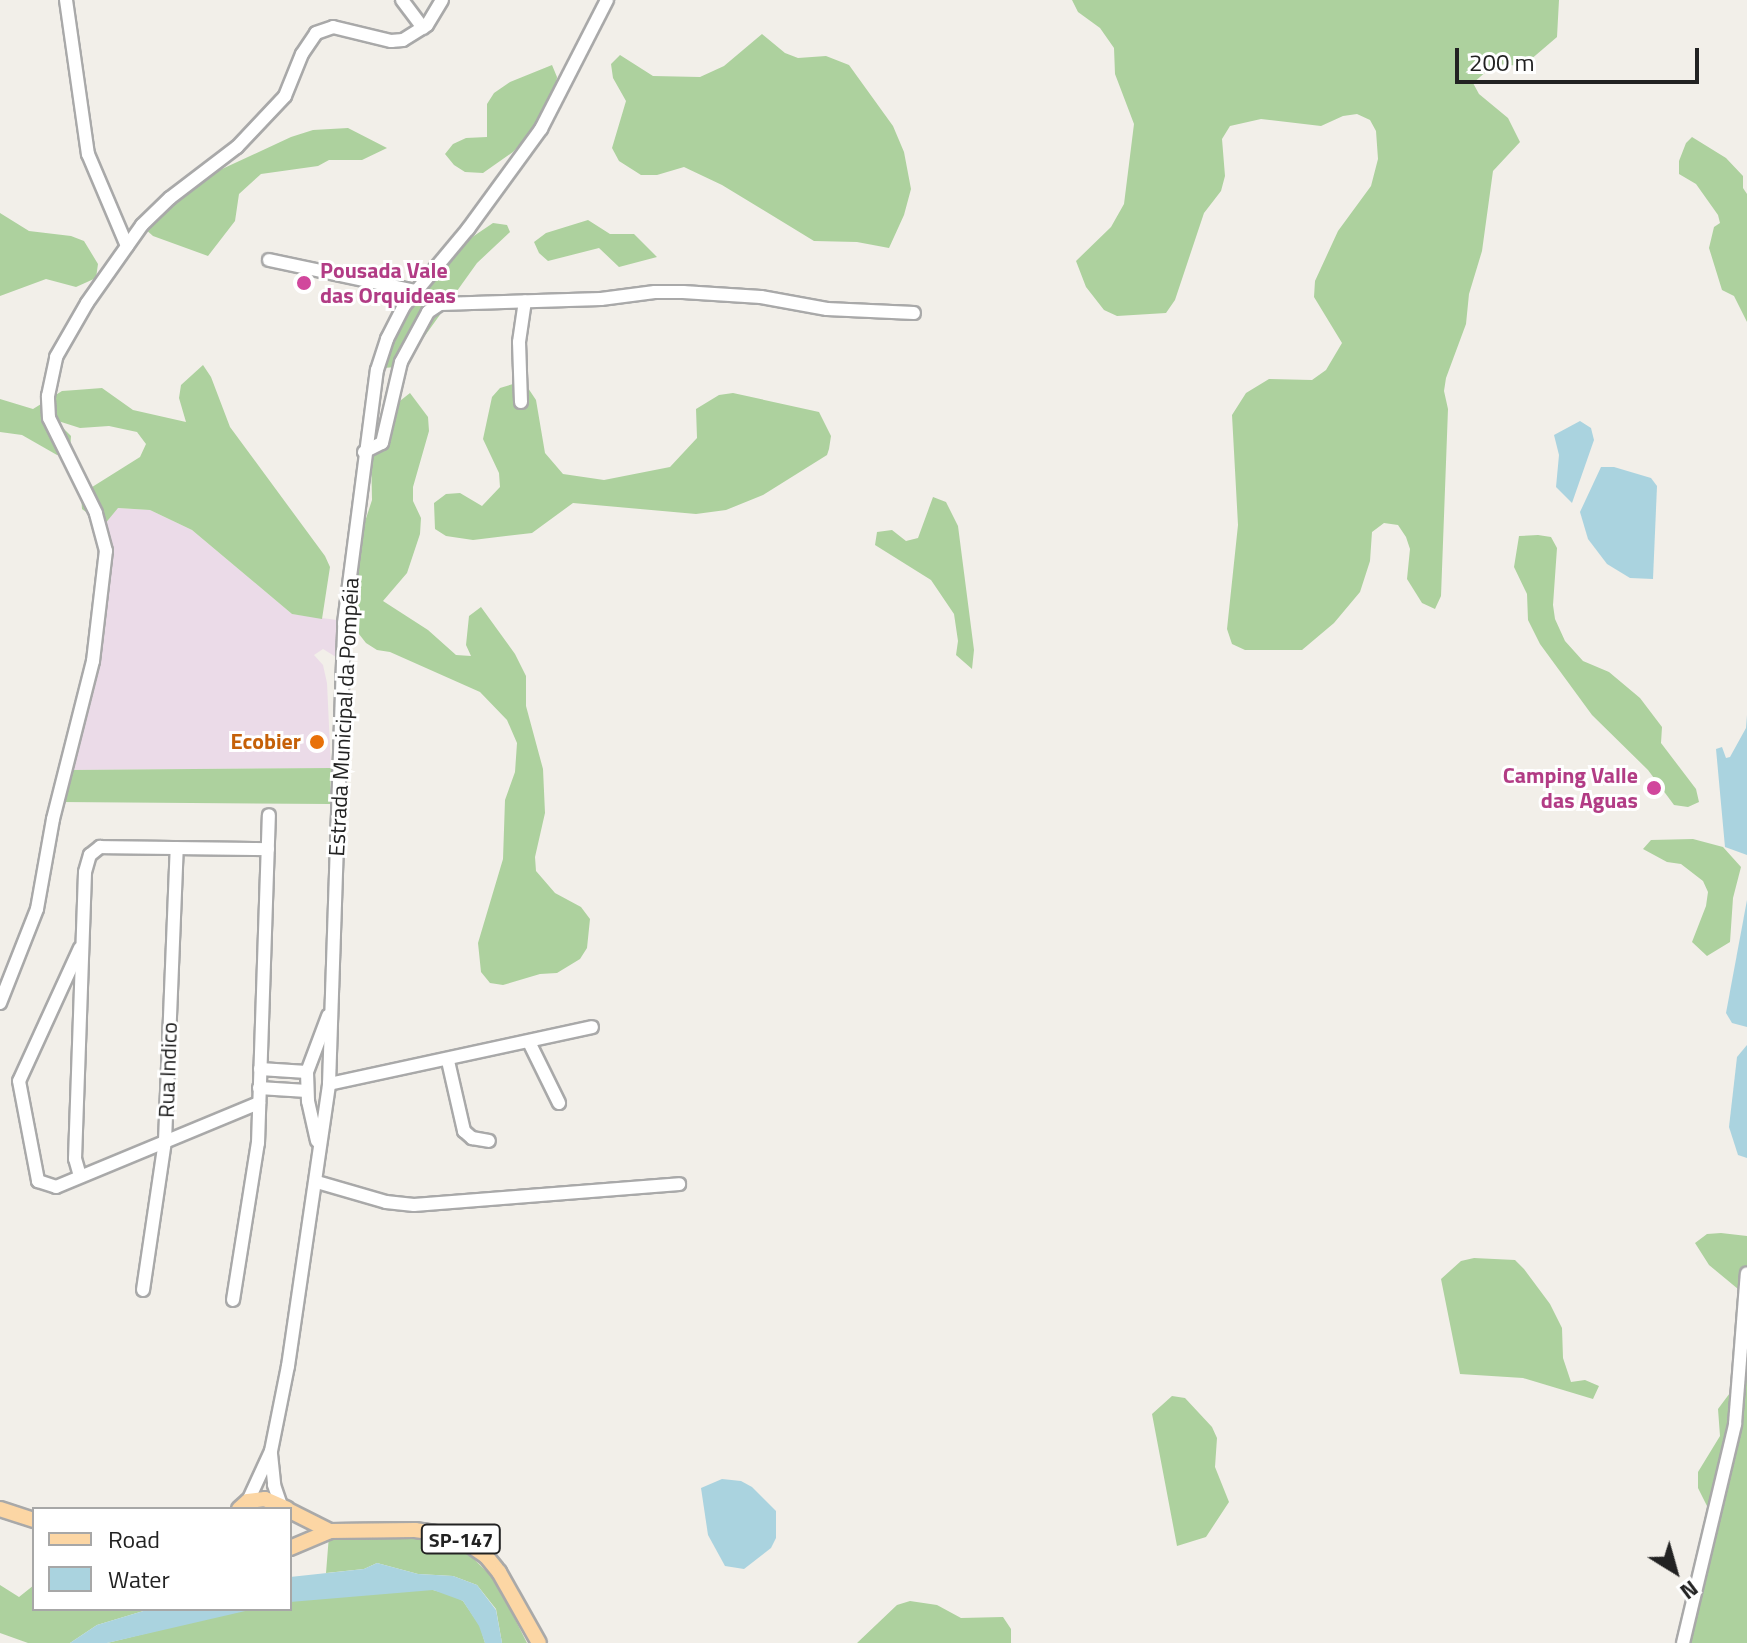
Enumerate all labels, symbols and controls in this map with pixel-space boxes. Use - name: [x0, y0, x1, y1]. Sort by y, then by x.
- scale bar: [1459, 32, 1703, 82]
- text: 200 m: [1469, 44, 1535, 80]
- place label: Pousada Vale das Orquideas: [320, 257, 456, 308]
- marker: Pousada Vale das Orquideas: [295, 274, 313, 292]
- street label: Estrada Municipal da Pompéia: [324, 577, 364, 857]
- place label: Ecobier: [230, 729, 301, 755]
- marker: Ecobier: [308, 733, 326, 751]
- place label: Camping Valle das Aguas: [1503, 762, 1638, 814]
- marker: Camping Valle das Aguas: [1645, 779, 1663, 797]
- street label: Rua Indico: [153, 1022, 183, 1118]
- legend: [32, 1507, 292, 1611]
- text: Road: [108, 1521, 160, 1557]
- road number: SP-147: [419, 1523, 503, 1555]
- north arrow: [1635, 1531, 1715, 1611]
- text: Water: [108, 1561, 170, 1597]
- text: N: [1673, 1572, 1706, 1608]

